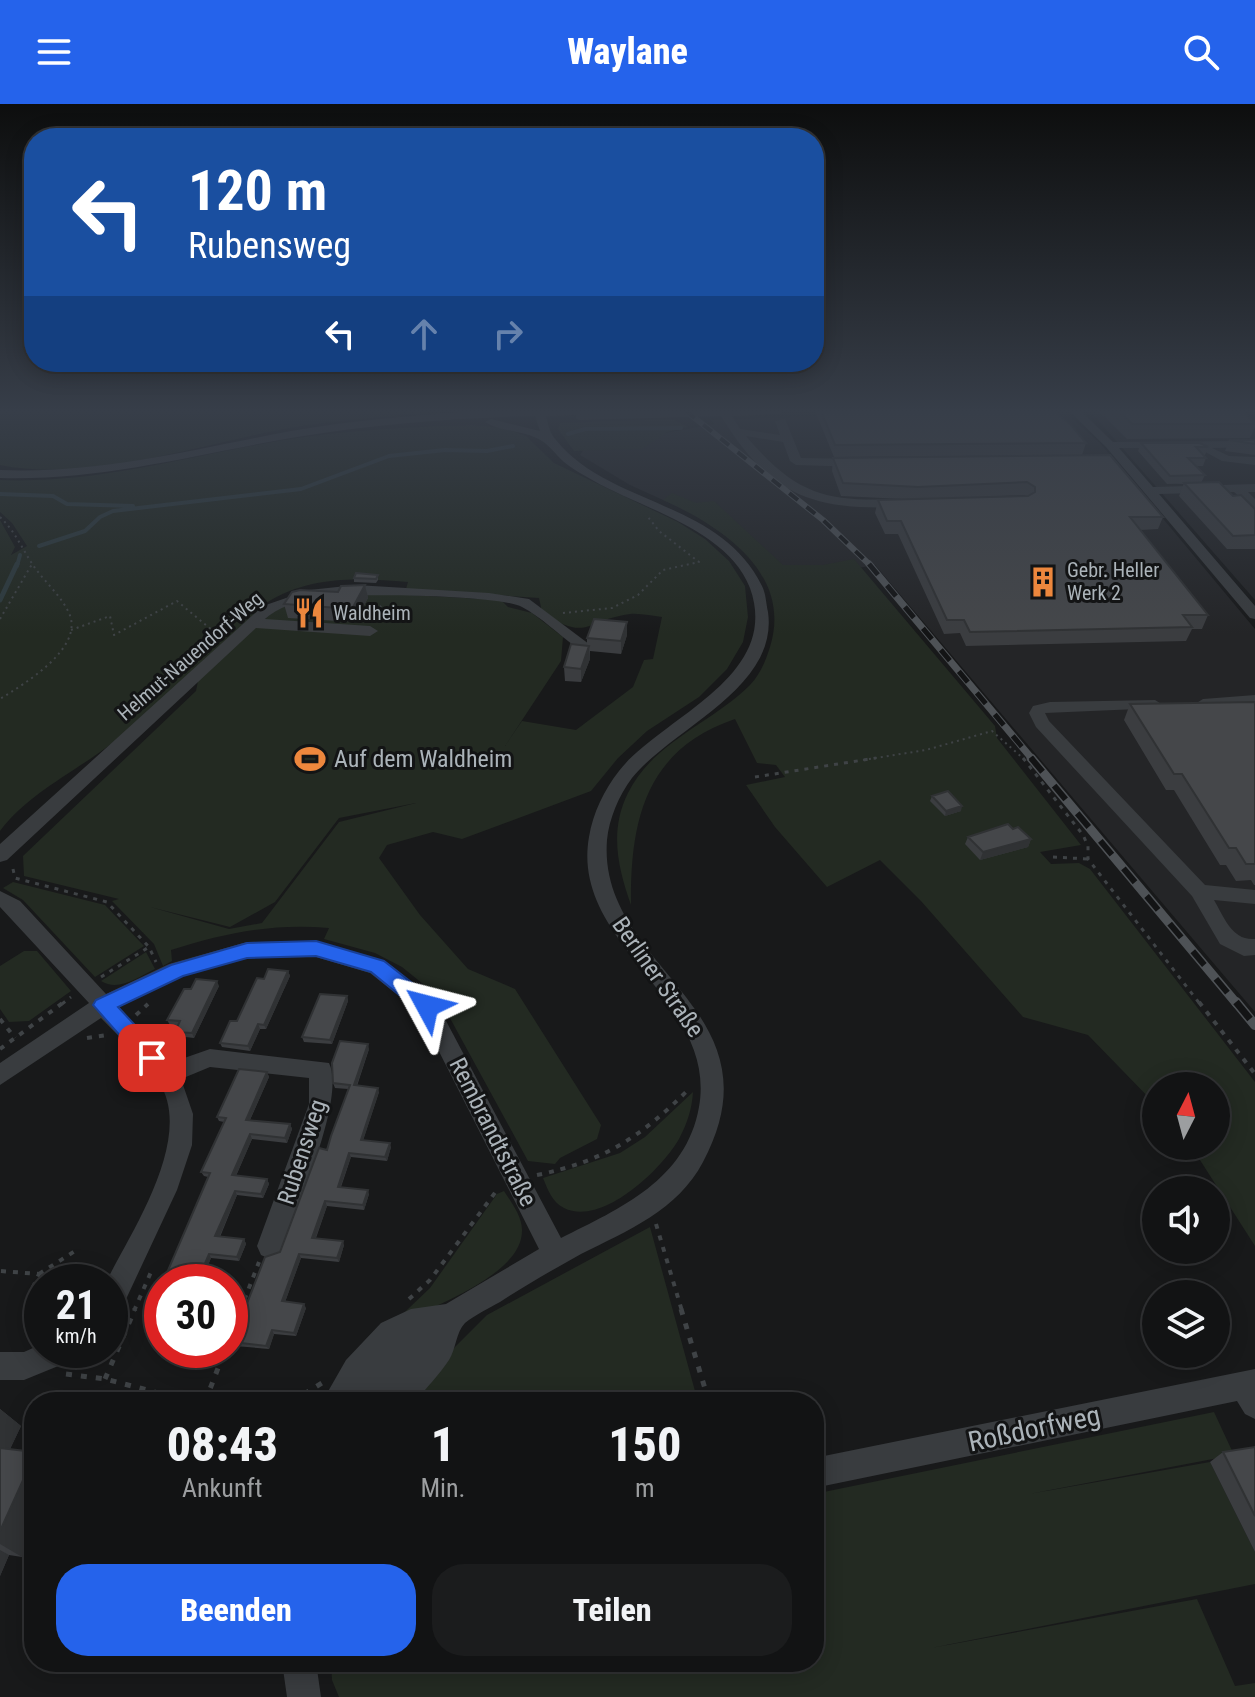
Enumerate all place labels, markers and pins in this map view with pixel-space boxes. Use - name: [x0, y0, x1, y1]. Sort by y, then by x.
- place label: Gebr. Heller Werk 2: [1067, 558, 1159, 605]
- building icon: Gebr. Heller Werk 2: [1026, 565, 1060, 599]
- restaurant icon: Waldheim: [292, 596, 326, 630]
- place label: Waldheim: [333, 601, 411, 625]
- sports icon: Auf dem Waldheim: [293, 742, 327, 776]
- place label: Auf dem Waldheim: [334, 745, 512, 773]
- pin: [118, 1024, 186, 1092]

